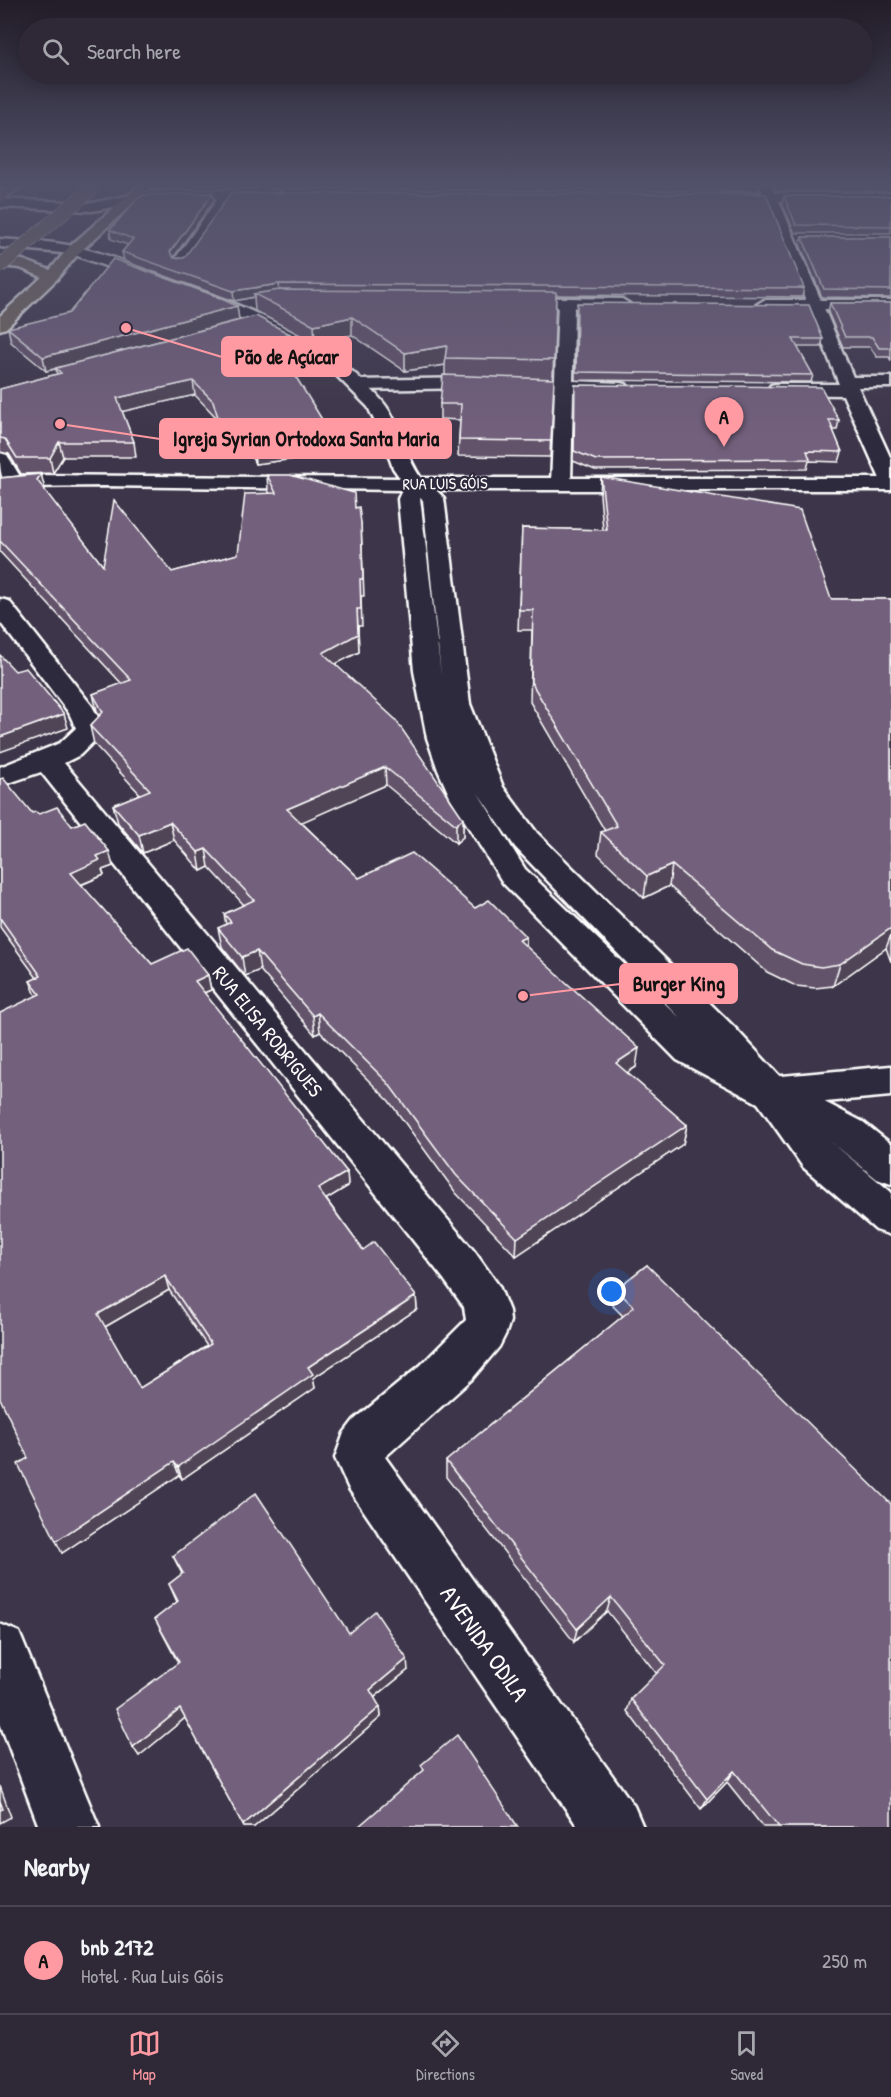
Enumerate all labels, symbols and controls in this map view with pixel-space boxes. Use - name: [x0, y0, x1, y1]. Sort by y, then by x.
- search box: [18, 18, 873, 84]
- icon: search: [39, 35, 72, 68]
- text: Search here: [87, 36, 181, 66]
- callout: Pão de Açúcar: [222, 337, 351, 376]
- text: Pão de Açúcar: [235, 342, 340, 371]
- pin: A: [704, 398, 744, 447]
- callout: Igreja Syrian Ortodoxa Santa Maria: [160, 419, 451, 458]
- text: Igreja Syrian Ortodoxa Santa Maria: [173, 424, 440, 454]
- street label: RUA LUIS GÓIS: [402, 471, 488, 495]
- street label: RUA ELISA RODRIGUES: [207, 960, 329, 1102]
- callout: Burger King: [620, 964, 737, 1003]
- text: Burger King: [633, 969, 725, 999]
- your location: [597, 1277, 626, 1306]
- street label: AVENIDA ODILA: [433, 1579, 537, 1707]
- text: Nearby: [24, 1849, 90, 1884]
- text: bnb 2172: [81, 1932, 154, 1962]
- text: A: [39, 1947, 48, 1974]
- text: 250 m: [822, 1947, 867, 1974]
- text: Hotel · Rua Luis Góis: [81, 1962, 223, 1989]
- tab: Map: [128, 2027, 161, 2085]
- tab: Directions: [416, 2027, 475, 2085]
- tab: Saved: [730, 2027, 763, 2085]

